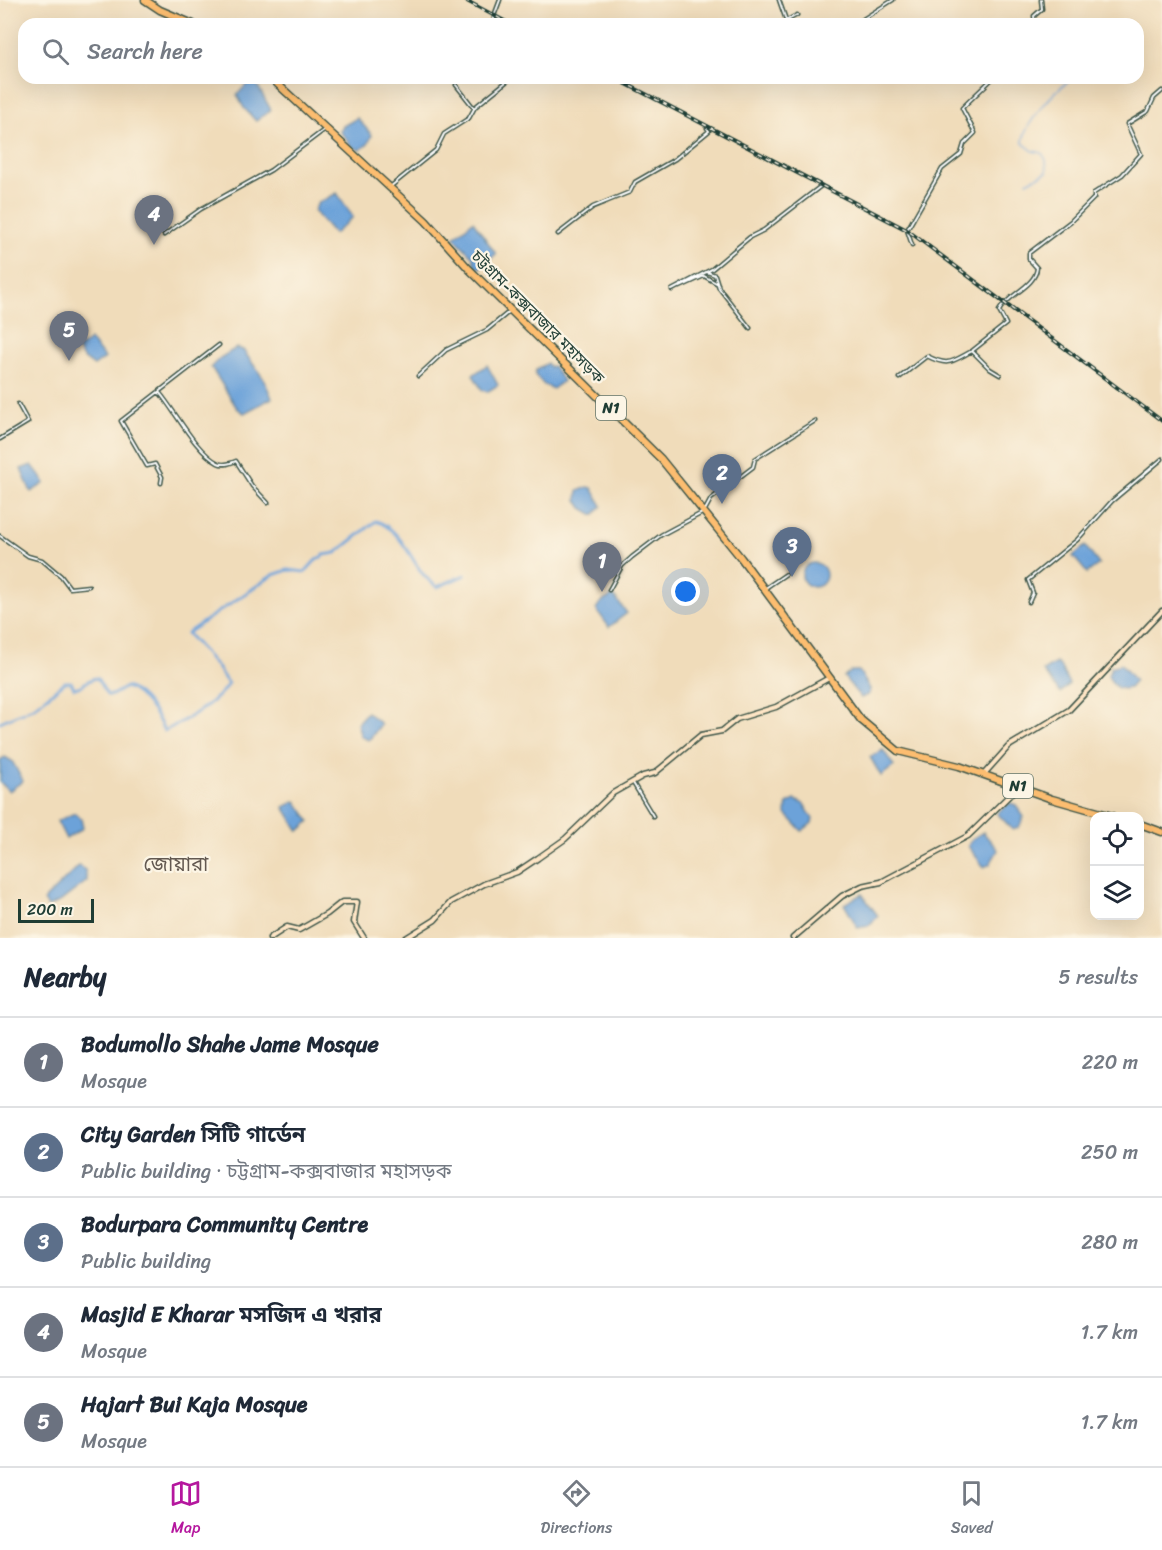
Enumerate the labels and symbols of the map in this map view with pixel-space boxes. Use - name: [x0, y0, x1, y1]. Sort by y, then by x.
- pin: 4: [134, 196, 174, 245]
- street label: চট্টগ্রাম-কক্সবাজার মহাসড়ক: [463, 242, 613, 392]
- pin: 5: [50, 312, 88, 361]
- road number: N1: [596, 396, 626, 420]
- pin: 2: [702, 454, 742, 504]
- pin: 3: [772, 528, 812, 577]
- pin: 1: [582, 542, 622, 592]
- your location: [671, 577, 700, 606]
- road number: N1: [1003, 774, 1033, 798]
- district label: জোয়ারা: [144, 847, 209, 882]
- scale bar: [18, 896, 94, 923]

